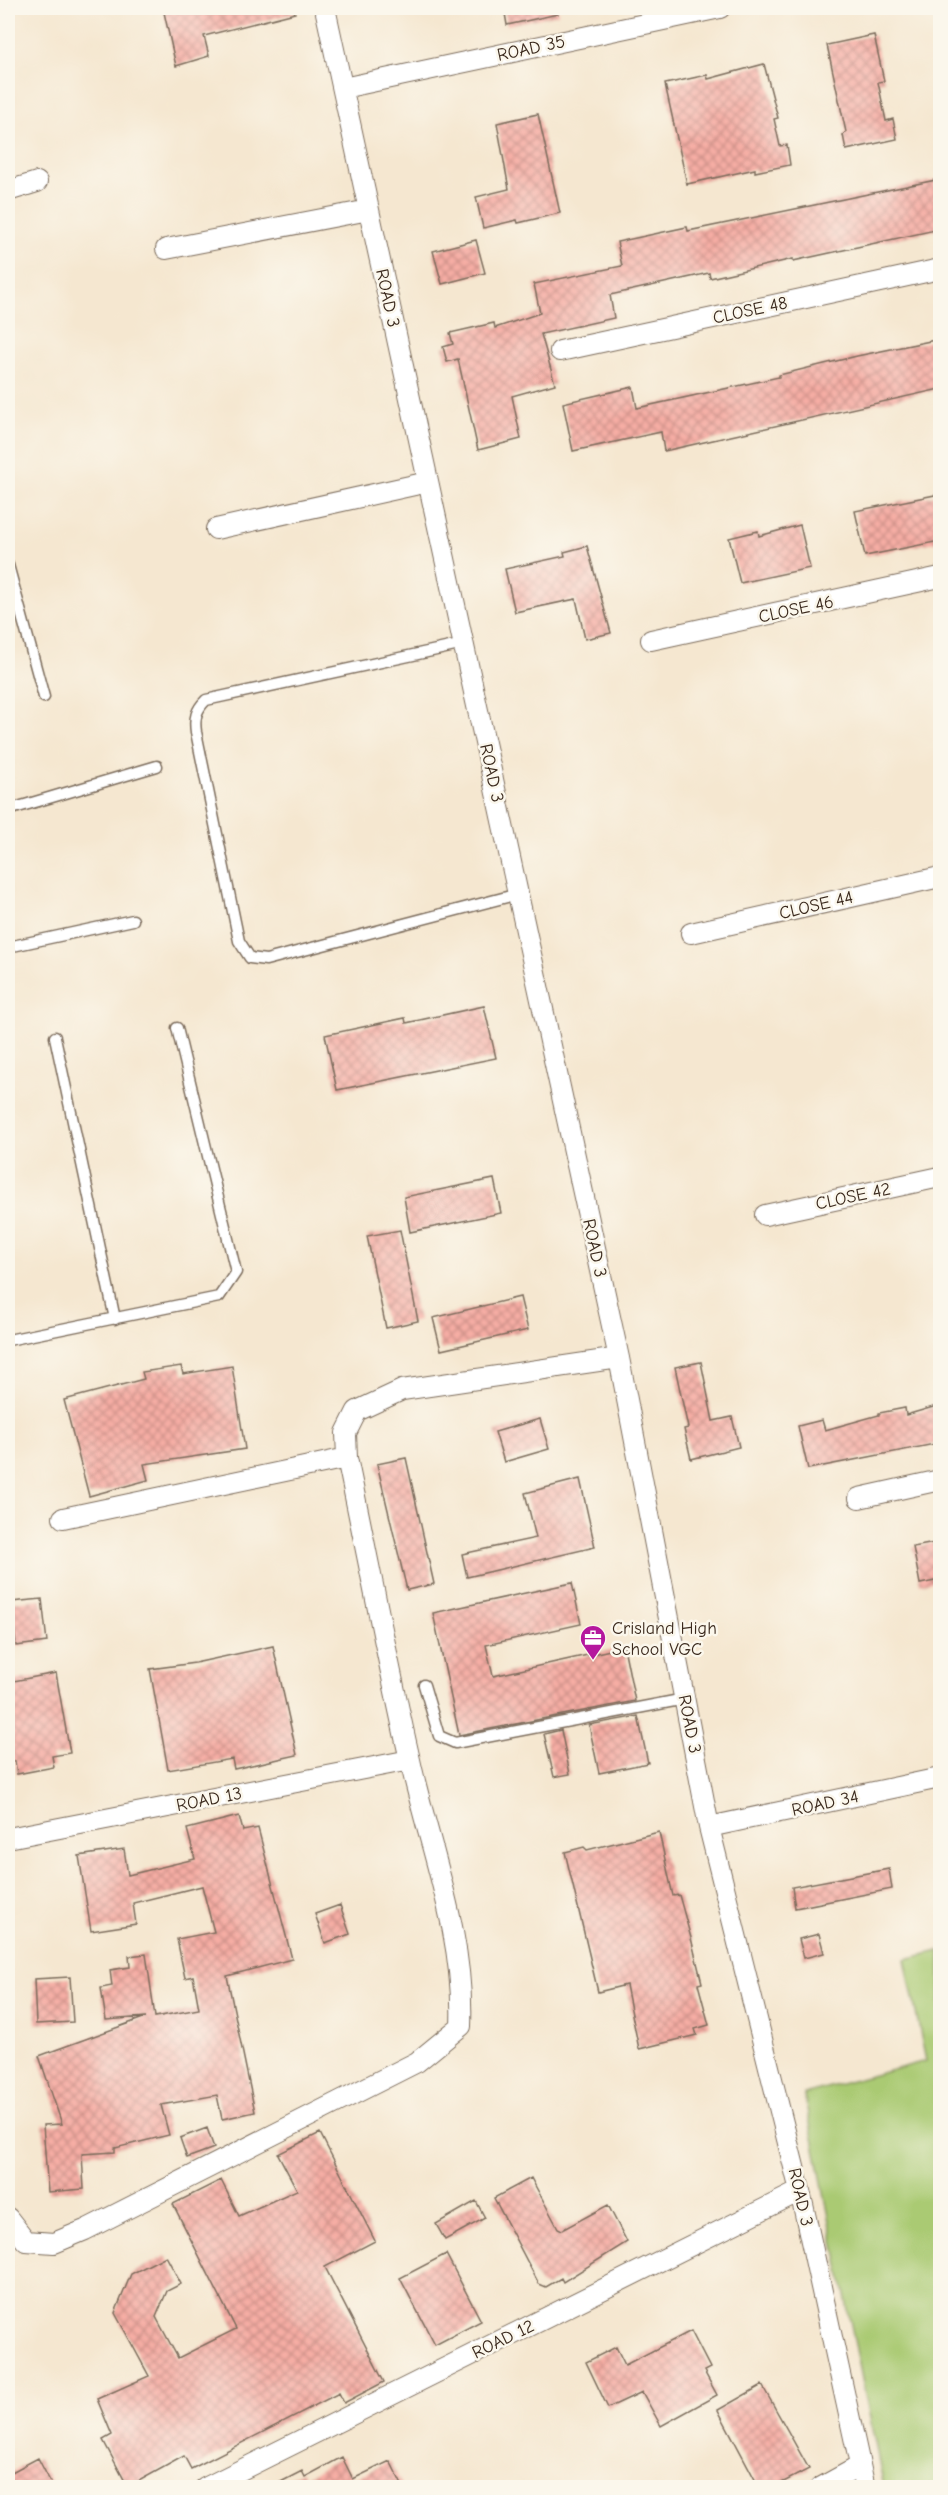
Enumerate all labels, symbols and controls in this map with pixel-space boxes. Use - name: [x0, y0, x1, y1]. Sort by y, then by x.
- street label: ROAD 35: [495, 31, 567, 66]
- street label: ROAD 3: [371, 267, 404, 329]
- street label: CLOSE 48: [711, 292, 789, 329]
- street label: CLOSE 46: [757, 591, 836, 628]
- street label: ROAD 3: [475, 742, 508, 804]
- street label: CLOSE 44: [777, 887, 855, 924]
- street label: CLOSE 42: [814, 1178, 892, 1215]
- street label: ROAD 3: [578, 1217, 611, 1279]
- place label: Crisland High School VGC: [612, 1618, 717, 1660]
- office icon: Crisland High School VGC: [578, 1623, 608, 1661]
- street label: ROAD 3: [674, 1693, 705, 1755]
- street label: ROAD 13: [175, 1783, 244, 1816]
- street label: ROAD 34: [790, 1786, 860, 1821]
- street label: ROAD 3: [784, 2166, 817, 2228]
- street label: ROAD 12: [469, 2315, 538, 2363]

